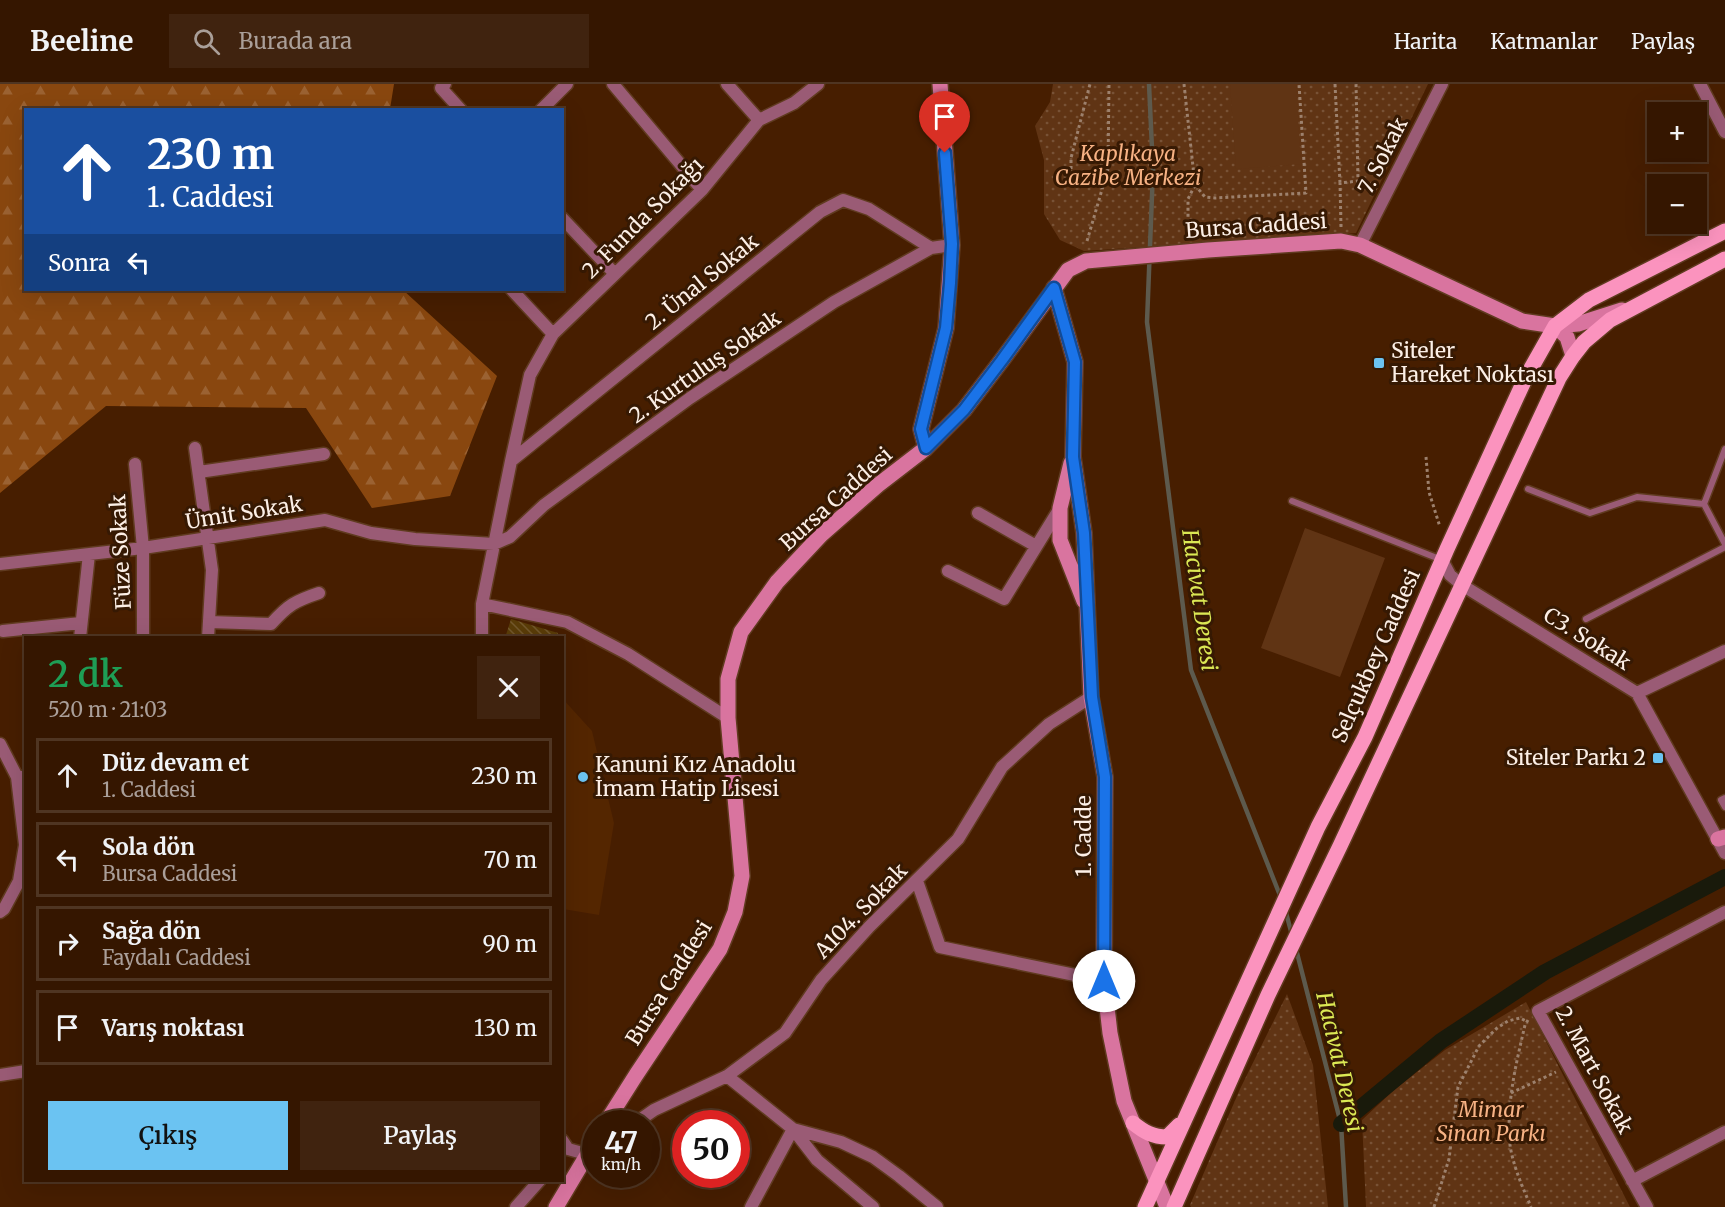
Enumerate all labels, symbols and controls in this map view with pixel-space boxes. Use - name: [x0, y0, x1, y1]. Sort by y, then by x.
- search box: [169, 14, 589, 68]
- text: Beeline: [30, 23, 133, 59]
- icon: search: [190, 25, 223, 58]
- text: Burada ara: [238, 27, 352, 55]
- text: Harita: [1394, 28, 1457, 55]
- text: Katmanlar: [1490, 28, 1598, 55]
- text: Paylaş: [1631, 28, 1695, 55]
- pin: [919, 91, 970, 153]
- icon: arrive: [928, 100, 961, 133]
- map controls: [1647, 102, 1707, 234]
- button: +: [1647, 102, 1707, 162]
- street label: 7. Sokak: [1352, 112, 1414, 199]
- text: 230 m: [147, 128, 274, 180]
- icon: ahead: [48, 132, 126, 210]
- park label: Kaplıkaya Cazibe Merkezi: [1055, 140, 1201, 191]
- street label: 2. Funda Sokağı: [576, 151, 709, 284]
- button: −: [1647, 174, 1707, 234]
- text: 1. Caddesi: [147, 180, 274, 214]
- street label: Bursa Caddesi: [1184, 207, 1328, 244]
- street label: 2. Ünal Sokak: [640, 227, 764, 335]
- icon: left: [122, 246, 155, 279]
- text: Sonra: [48, 249, 110, 277]
- street label: 2. Kurtuluş Sokak: [624, 304, 786, 429]
- place label: Siteler Hareket Noktası: [1391, 337, 1554, 388]
- marker: Siteler Hareket Noktası: [1372, 356, 1386, 370]
- street label: Bursa Caddesi: [774, 441, 898, 556]
- street label: Ümit Sokak: [183, 490, 305, 535]
- street label: Füze Sokak: [104, 493, 137, 610]
- water label: Hacivat Deresi: [1176, 526, 1224, 673]
- street label: Selçukbey Caddesi: [1325, 565, 1426, 747]
- street label: C3. Sokak: [1539, 601, 1636, 676]
- text: 2 dk: [48, 652, 123, 697]
- button: close: [477, 656, 540, 719]
- text: 520 m · 21:03: [48, 697, 167, 722]
- place label: Siteler Parkı 2: [1506, 744, 1646, 771]
- text: Düz devam et: [102, 749, 249, 777]
- place label: Kanuni Kız Anadolu İmam Hatip Lisesi: [595, 751, 796, 802]
- marker: Siteler Parkı 2: [1651, 751, 1665, 765]
- icon: ahead: [51, 759, 84, 792]
- text: 230 m: [471, 762, 537, 790]
- marker: Kanuni Kız Anadolu İmam Hatip Lisesi: [576, 770, 590, 784]
- text: 1. Caddesi: [102, 777, 196, 802]
- street label: 1. Cadde: [1070, 795, 1097, 877]
- text: Sola dön: [102, 833, 195, 861]
- icon: left: [51, 843, 84, 876]
- text: 70 m: [484, 846, 537, 874]
- street label: A104. Sokak: [808, 857, 913, 965]
- text: Bursa Caddesi: [102, 861, 237, 886]
- street label: Bursa Caddesi: [619, 915, 718, 1050]
- text: Sağa dön: [102, 917, 201, 945]
- icon: right: [51, 927, 84, 960]
- text: 90 m: [482, 930, 537, 958]
- text: Faydalı Caddesi: [102, 945, 251, 970]
- position arrow: [1072, 949, 1136, 1013]
- water label: Hacivat Deresi: [1310, 988, 1370, 1135]
- street label: 2. Mart Sokak: [1550, 1002, 1640, 1139]
- icon: arrive: [51, 1011, 84, 1044]
- text: Varış noktası: [102, 1014, 244, 1042]
- text: 130 m: [474, 1014, 537, 1042]
- park label: Mimar Sinan Parkı: [1436, 1096, 1546, 1147]
- button: Çıkış: [48, 1101, 288, 1170]
- button: Paylaş: [300, 1101, 540, 1170]
- speed limit sign: 50: [672, 1110, 750, 1188]
- text: 47: [604, 1123, 638, 1161]
- text: km/h: [601, 1155, 641, 1174]

